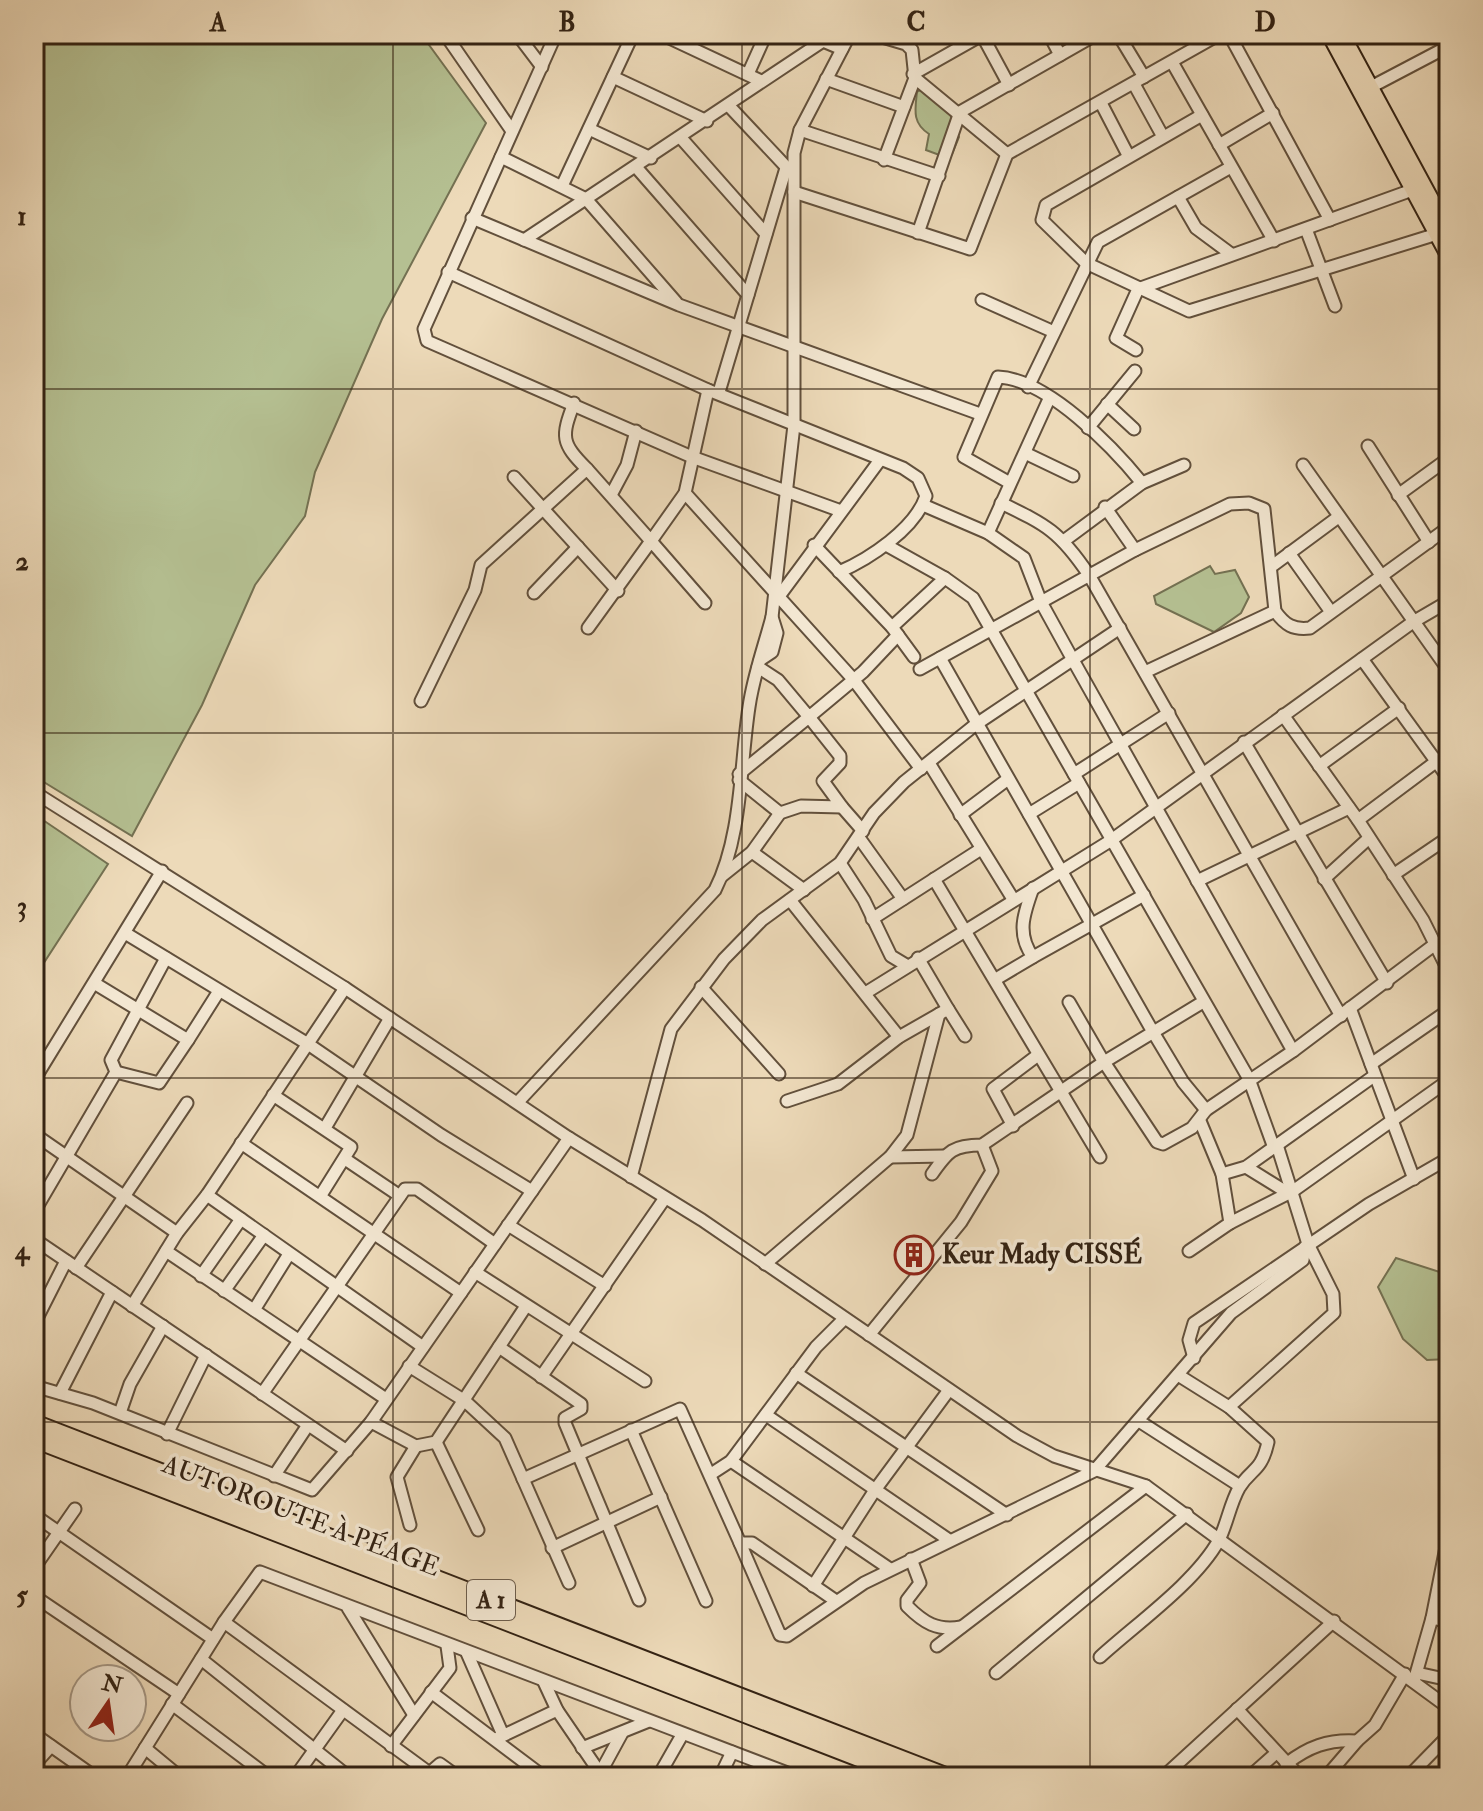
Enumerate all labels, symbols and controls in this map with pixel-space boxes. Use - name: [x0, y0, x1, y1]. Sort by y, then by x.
- text: A: [209, 7, 227, 39]
- text: B: [558, 7, 576, 39]
- text: C: [906, 7, 926, 39]
- text: D: [1254, 7, 1276, 39]
- text: 1: [17, 201, 27, 233]
- text: 2: [15, 546, 29, 578]
- text: 3: [17, 891, 27, 923]
- building icon: Keur Mady CISSÉ: [893, 1234, 935, 1276]
- text: 4: [14, 1235, 31, 1267]
- place label: Keur Mady CISSÉ: [942, 1236, 1142, 1272]
- street label: AUTOROUTE À PÉAGE: [157, 1446, 445, 1584]
- text: 5: [16, 1580, 28, 1612]
- road number: A 1: [467, 1580, 515, 1620]
- north arrow: [68, 1663, 148, 1743]
- text: N: [99, 1668, 125, 1700]

